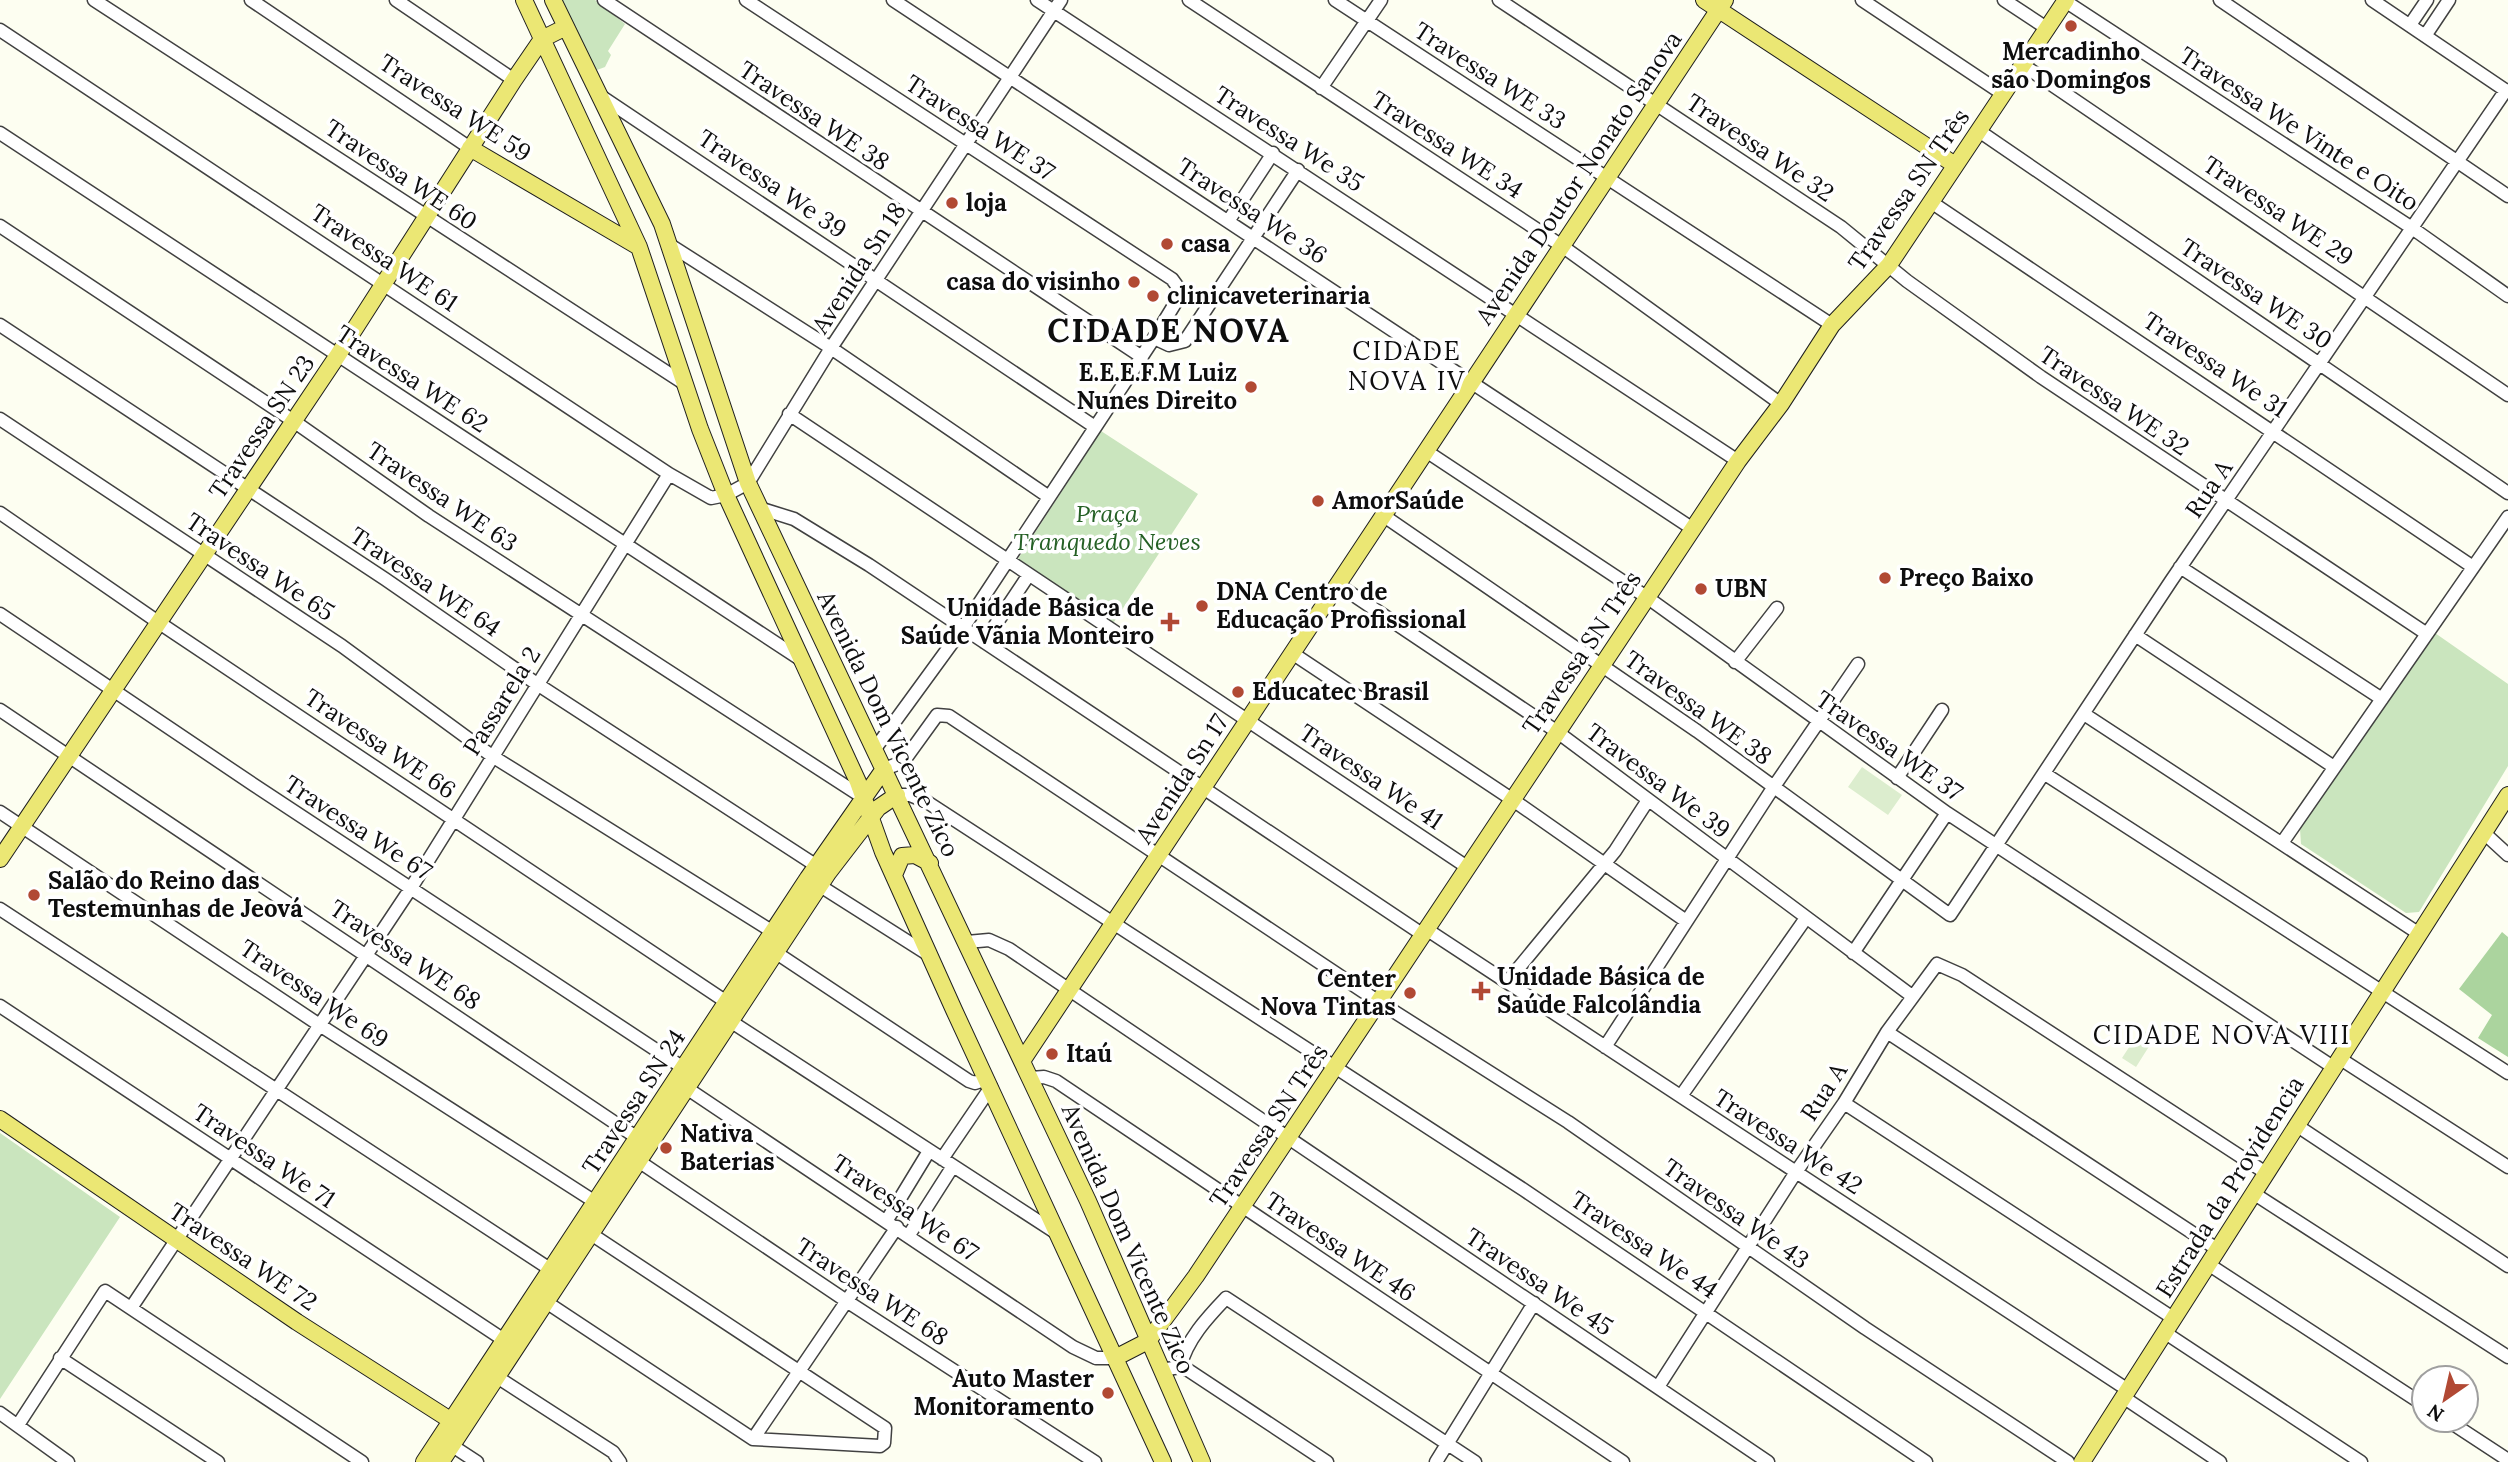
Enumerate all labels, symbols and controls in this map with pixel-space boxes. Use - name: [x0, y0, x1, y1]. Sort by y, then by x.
- street label: Travessa WE 33: [1408, 15, 1572, 136]
- marker: Mercadinho são Domingos: [2063, 18, 2079, 34]
- street label: Avenida Doutor Nonato Sanova: [1468, 25, 1689, 331]
- place label: Mercadinho são Domingos: [1991, 36, 2151, 95]
- street label: Travessa We Vinte e Oito: [2174, 40, 2425, 218]
- street label: Travessa WE 59: [373, 47, 537, 168]
- street label: Travessa WE 38: [733, 54, 896, 177]
- street label: Travessa WE 37: [900, 68, 1061, 187]
- street label: Travessa We 35: [1209, 79, 1370, 198]
- street label: Travessa WE 34: [1366, 84, 1529, 205]
- street label: Travessa We 32: [1680, 87, 1840, 208]
- street label: Travessa SN Três: [1841, 103, 1976, 277]
- street label: Travessa WE 60: [319, 112, 483, 237]
- street label: Travessa We 39: [692, 122, 853, 245]
- street label: Travessa WE 29: [2197, 149, 2360, 272]
- street label: Travessa We 36: [1171, 151, 1333, 271]
- place label: loja: [966, 187, 1007, 218]
- marker: loja: [944, 195, 960, 211]
- street label: Avenida Sn 18: [804, 196, 913, 340]
- street label: Travessa WE 61: [305, 197, 464, 318]
- place label: casa: [1181, 228, 1231, 259]
- street label: Travessa WE 30: [2174, 231, 2338, 356]
- marker: casa: [1159, 236, 1175, 252]
- place label: casa do visinho: [946, 266, 1120, 297]
- marker: casa do visinho: [1126, 274, 1142, 290]
- place label: clinicaveterinaria: [1167, 280, 1371, 311]
- marker: clinicaveterinaria: [1145, 288, 1161, 304]
- street label: Travessa We 31: [2137, 305, 2293, 424]
- district label: CIDADE NOVA: [1047, 310, 1291, 351]
- street label: Travessa WE 62: [330, 318, 494, 439]
- district label: CIDADE NOVA IV: [1348, 334, 1466, 397]
- street label: Travessa WE 32: [2033, 339, 2195, 462]
- street label: Travessa SN 23: [202, 349, 321, 505]
- place label: E.E.E.F.M Luiz Nunes Direito: [1077, 357, 1237, 416]
- marker: E.E.E.F.M Luiz Nunes Direito: [1243, 379, 1259, 395]
- street label: Travessa WE 63: [361, 435, 524, 559]
- street label: Rua A: [2178, 453, 2240, 524]
- place label: AmorSaúde: [1332, 485, 1464, 516]
- marker: AmorSaúde: [1310, 493, 1326, 509]
- park label: Praça Tranquedo Neves: [1013, 498, 1201, 557]
- street label: Travessa We 65: [180, 506, 340, 628]
- street label: Travessa WE 64: [344, 520, 507, 643]
- place label: Preço Baixo: [1899, 562, 2034, 593]
- street label: Travessa SN Três: [1515, 565, 1648, 740]
- marker: Preço Baixo: [1877, 570, 1893, 586]
- place label: UBN: [1715, 573, 1767, 604]
- place label: DNA Centro de Educação Profissional: [1216, 576, 1466, 635]
- marker: UBN: [1693, 581, 1709, 597]
- street label: Avenida Dom Vicente Zico: [810, 585, 966, 862]
- place label: Unidade Básica de Saúde Vãnia Monteiro: [901, 592, 1154, 651]
- marker: DNA Centro de Educação Profissional: [1194, 598, 1210, 614]
- marker: Unidade Básica de Saúde Vãnia Monteiro: [1160, 612, 1180, 632]
- street label: Passarela 2: [456, 640, 547, 761]
- street label: Travessa WE 38: [1618, 644, 1778, 772]
- place label: Educatec Brasil: [1252, 676, 1429, 707]
- street label: Travessa WE 66: [299, 681, 462, 806]
- street label: Travessa WE 37: [1810, 683, 1969, 808]
- marker: Educatec Brasil: [1230, 684, 1246, 700]
- street label: Avenida Sn 17: [1128, 708, 1235, 850]
- street label: Travessa We 39: [1580, 716, 1737, 845]
- street label: Travessa We 41: [1293, 717, 1449, 836]
- street label: Travessa We 67: [278, 768, 438, 887]
- place label: Salão do Reino das Testemunhas de Jeová: [48, 865, 303, 924]
- marker: Salão do Reino das Testemunhas de Jeová: [26, 887, 42, 903]
- street label: Travessa WE 68: [324, 893, 487, 1017]
- street label: Travessa We 69: [234, 932, 395, 1055]
- place label: Unidade Básica de Saúde Falcolândia: [1497, 961, 1705, 1020]
- place label: Center Nova Tintas: [1260, 963, 1396, 1022]
- marker: Unidade Básica de Saúde Falcolândia: [1471, 981, 1491, 1001]
- marker: Center Nova Tintas: [1402, 985, 1418, 1001]
- district label: CIDADE NOVA VIII: [2093, 1018, 2351, 1051]
- street label: Travessa SN 24: [575, 1023, 692, 1180]
- place label: Itaú: [1066, 1038, 1112, 1069]
- street label: Travessa SN Três: [1202, 1038, 1335, 1213]
- marker: Itaú: [1044, 1046, 1060, 1062]
- street label: Rua A: [1793, 1056, 1854, 1127]
- street label: Estrada da Providencia: [2149, 1070, 2310, 1303]
- street label: Travessa We 42: [1708, 1082, 1869, 1201]
- street label: Travessa We 71: [187, 1097, 341, 1215]
- street label: Avenida Dom Vicente Zico: [1054, 1098, 1202, 1379]
- place label: Nativa Baterias: [680, 1118, 775, 1177]
- marker: Nativa Baterias: [658, 1140, 674, 1156]
- street label: Travessa We 67: [826, 1147, 985, 1268]
- street label: Travessa We 43: [1657, 1152, 1816, 1276]
- street label: Travessa We 44: [1565, 1184, 1724, 1305]
- street label: Travessa WE 46: [1259, 1185, 1422, 1308]
- street label: Travessa WE 72: [163, 1196, 323, 1318]
- street label: Travessa We 45: [1459, 1221, 1619, 1342]
- street label: Travessa WE 68: [790, 1231, 954, 1352]
- place label: Auto Master Monitoramento: [913, 1363, 1094, 1422]
- north arrow: [2410, 1364, 2480, 1434]
- marker: Auto Master Monitoramento: [1100, 1385, 1116, 1401]
- text: N: [2422, 1399, 2448, 1427]

